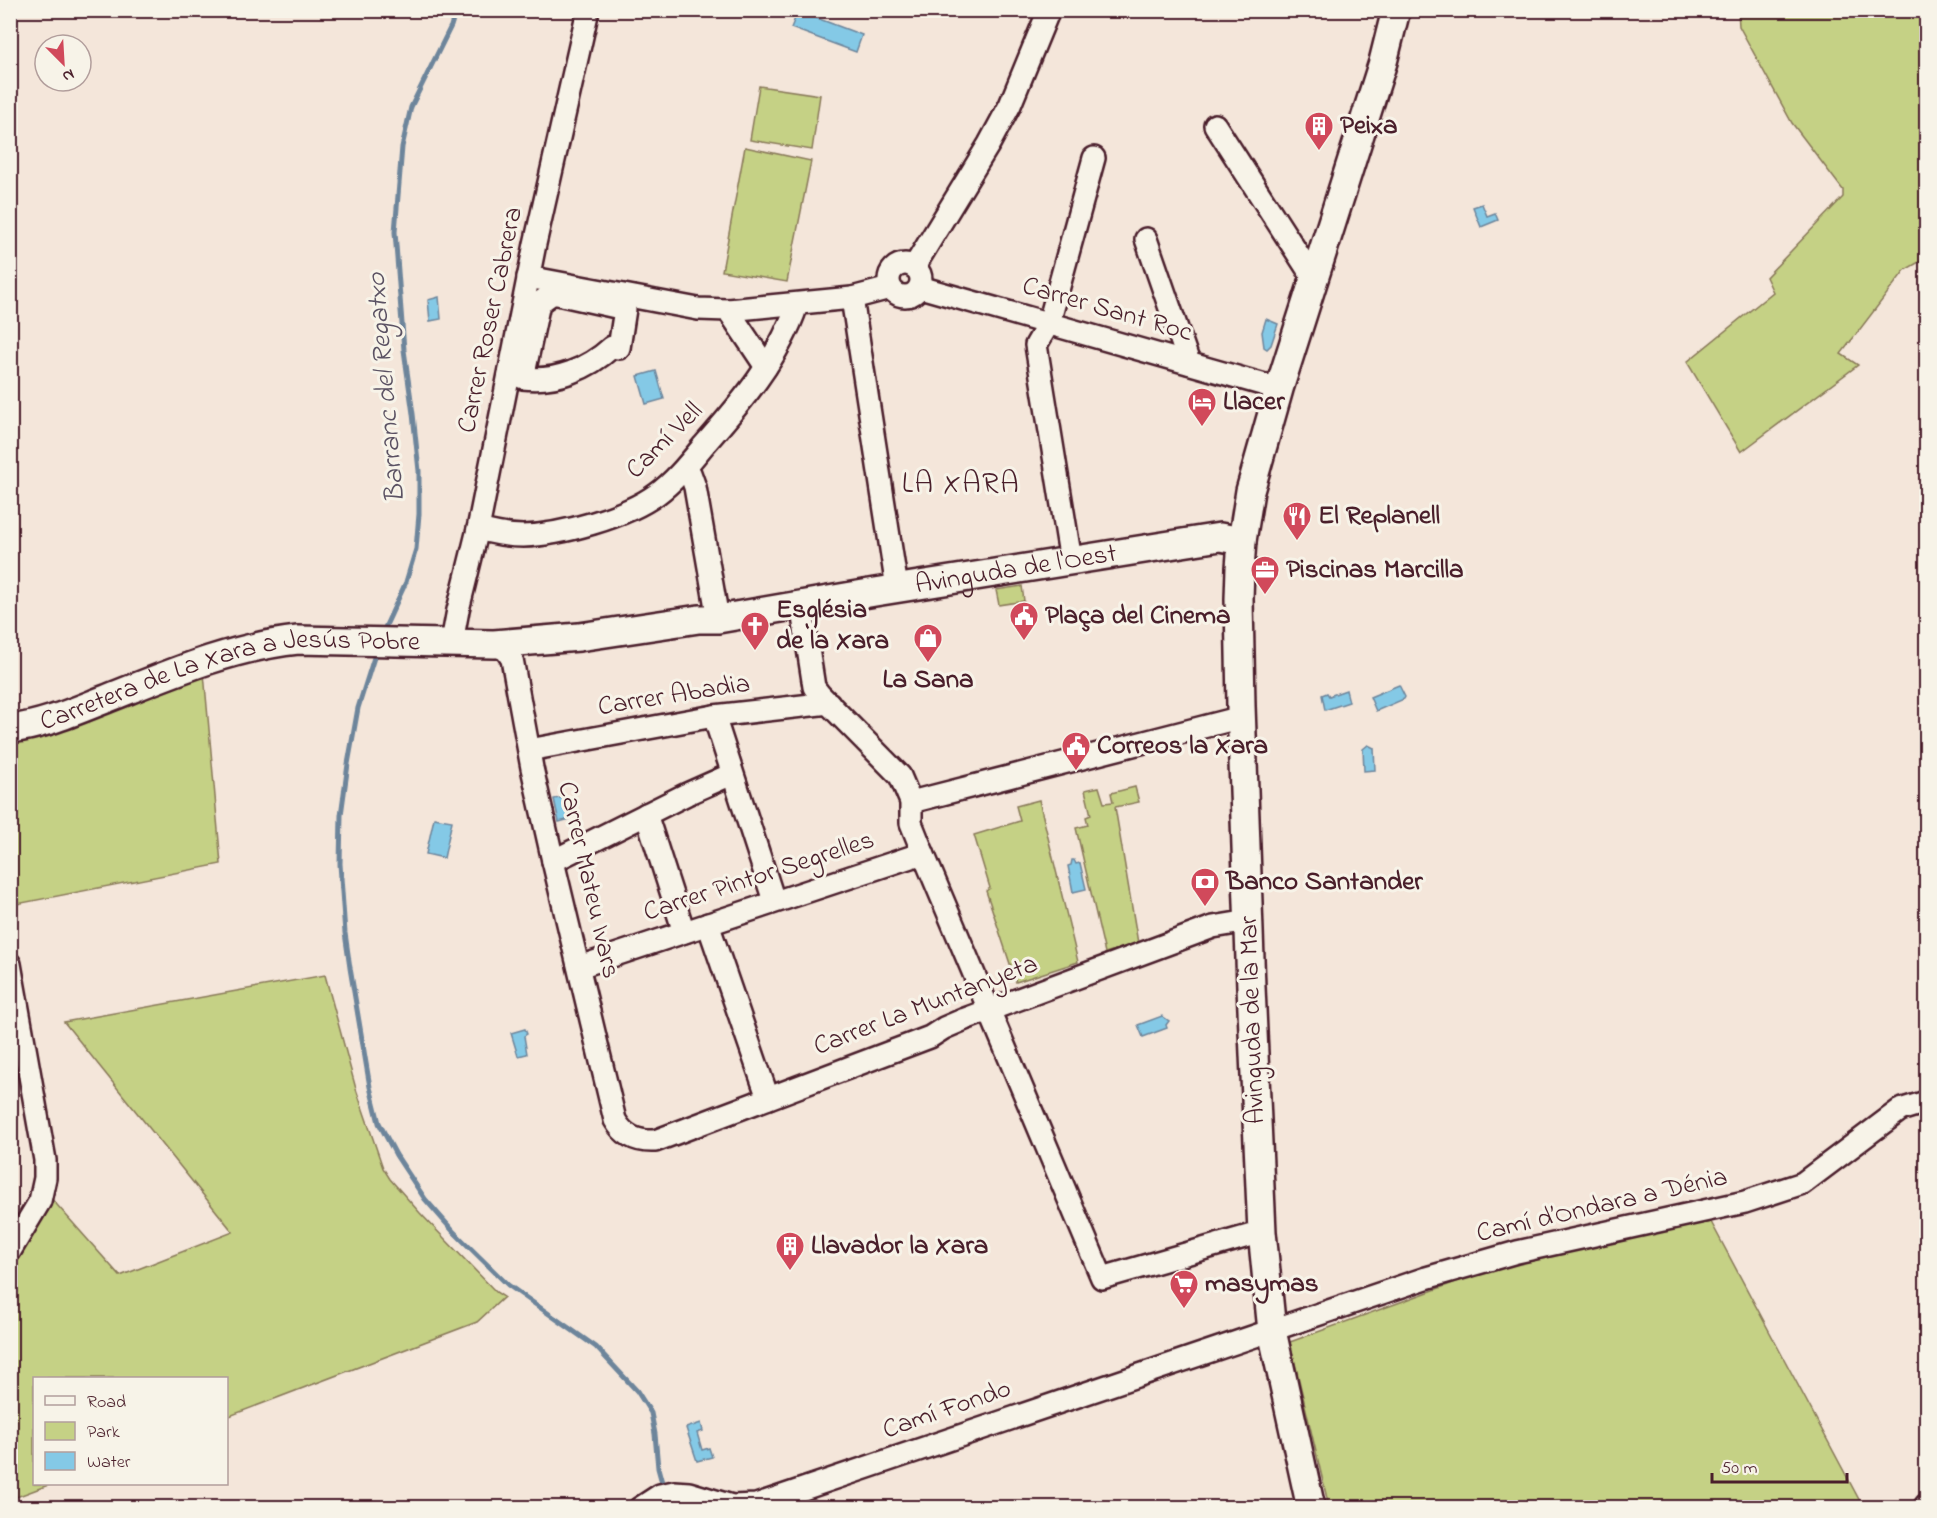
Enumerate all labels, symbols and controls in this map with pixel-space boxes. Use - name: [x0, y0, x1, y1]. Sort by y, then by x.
- north arrow: [33, 33, 93, 93]
- text: N: [58, 62, 78, 88]
- place label: Peixa: [1340, 107, 1398, 146]
- building icon: Peixa: [1303, 110, 1335, 152]
- street label: Carrer Roser Cabrera: [448, 203, 534, 437]
- street label: Carrer Sant Roc: [1017, 267, 1197, 353]
- water label: Barranc del Regatxo: [356, 270, 417, 505]
- place label: Llacer: [1223, 383, 1285, 422]
- hotel icon: Llacer: [1186, 386, 1218, 428]
- street label: Camí Vell: [617, 393, 713, 489]
- district label: LA XARA: [902, 463, 1020, 507]
- place label: El Replanell: [1318, 497, 1440, 536]
- restaurant icon: El Replanell: [1281, 500, 1313, 542]
- street label: Avinguda de l'Oest: [912, 534, 1119, 605]
- place label: Piscinas Marcilla: [1286, 551, 1464, 590]
- office icon: Piscinas Marcilla: [1249, 554, 1281, 596]
- place label: Església de la Xara: [776, 591, 889, 661]
- place label: Plaça del Cinema: [1045, 597, 1231, 636]
- public building icon: Plaça del Cinema: [1008, 600, 1040, 642]
- church icon: Església de la Xara: [739, 610, 771, 652]
- street label: Carretera de La Xara a Jesús Pobre: [35, 620, 421, 741]
- shop icon: La Sana: [912, 622, 944, 664]
- place label: La Sana: [882, 661, 974, 700]
- street label: Carrer Abadia: [595, 665, 753, 727]
- place label: Correos la Xara: [1097, 727, 1268, 766]
- public building icon: Correos la Xara: [1060, 730, 1092, 772]
- street label: Carrer Mateu Ivars: [546, 778, 630, 982]
- street label: Carrer Pintor Segrelles: [638, 821, 880, 933]
- place label: Banco Santander: [1224, 863, 1423, 902]
- bank icon: Banco Santander: [1189, 866, 1221, 908]
- street label: Avinguda de la Mar: [1230, 915, 1276, 1125]
- street label: Carrer La Muntanyeta: [808, 945, 1044, 1067]
- street label: Camí d’Ondara a Dénia: [1473, 1158, 1731, 1254]
- place label: Llavador la Xara: [811, 1227, 988, 1266]
- building icon: Llavador la Xara: [774, 1230, 806, 1272]
- place label: masymas: [1205, 1265, 1319, 1304]
- supermarket icon: masymas: [1168, 1268, 1200, 1310]
- street label: Camí Fondo: [877, 1370, 1017, 1450]
- legend: [33, 1377, 228, 1485]
- text: Road: [87, 1390, 126, 1416]
- text: Park: [87, 1420, 120, 1446]
- scale bar: [1712, 1446, 1847, 1484]
- text: Water: [87, 1450, 131, 1476]
- text: 50 m: [1721, 1456, 1758, 1482]

